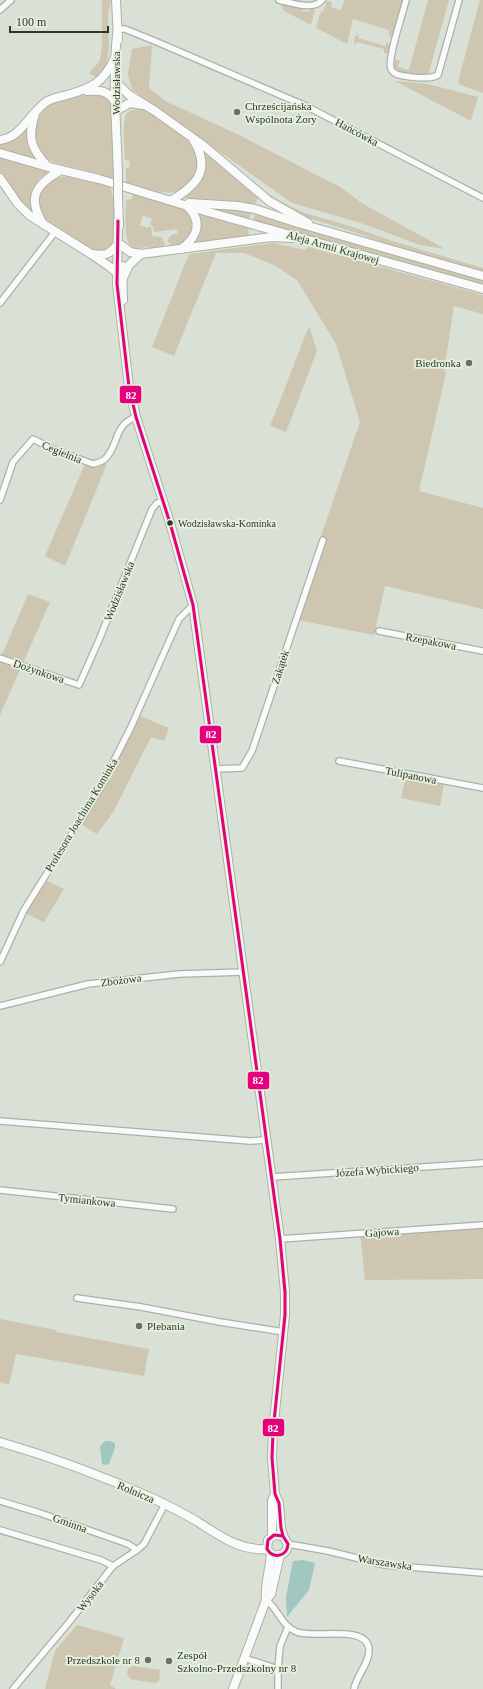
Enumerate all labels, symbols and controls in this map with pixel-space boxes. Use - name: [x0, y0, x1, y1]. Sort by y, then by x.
- scale bar: [10, 8, 108, 34]
- text: 100 m: [16, 15, 47, 29]
- street label: Wodzisławska: [110, 51, 122, 115]
- place label: Chrześcijańska Wspólnota Żory: [245, 100, 317, 125]
- marker: Chrześcijańska Wspólnota Żory: [232, 107, 242, 117]
- street label: Hańcówka: [333, 116, 381, 148]
- street label: Aleja Armii Krajowej: [285, 228, 381, 266]
- place label: Biedronka: [415, 357, 461, 369]
- marker: Biedronka: [464, 358, 474, 368]
- line badge: 82: [119, 385, 142, 404]
- text: 82: [126, 389, 137, 401]
- street label: Cegielnia: [40, 439, 84, 466]
- marker: Wodzisławska-Kominka: [165, 518, 175, 528]
- place label: Wodzisławska-Kominka: [178, 518, 277, 529]
- street label: Wodzisławska: [102, 559, 136, 623]
- street label: Rzepakowa: [405, 630, 457, 652]
- street label: Zakątek: [269, 648, 291, 686]
- street label: Dożynkowa: [12, 657, 66, 685]
- line badge: 82: [199, 725, 222, 744]
- text: 82: [206, 728, 217, 740]
- street label: Profesora Joachima Kominka: [42, 756, 120, 874]
- street label: Tulipanowa: [384, 764, 438, 786]
- street label: Zbożowa: [100, 972, 142, 988]
- line badge: 82: [247, 1071, 270, 1090]
- text: 82: [253, 1074, 264, 1086]
- street label: Józefa Wybickiego: [335, 1161, 420, 1179]
- street label: Tymiankowa: [58, 1191, 116, 1209]
- street label: Gajowa: [365, 1225, 400, 1239]
- place label: Plebania: [147, 1320, 185, 1332]
- marker: Plebania: [134, 1321, 144, 1331]
- line badge: 82: [262, 1418, 285, 1437]
- text: 82: [268, 1422, 279, 1434]
- street label: Rolnicza: [116, 1479, 156, 1505]
- street label: Gminna: [51, 1511, 89, 1535]
- street label: Warszawska: [357, 1552, 413, 1572]
- street label: Wysoka: [74, 1578, 106, 1614]
- place label: Zespół Szkolno-Przedszkolny nr 8: [177, 1649, 297, 1674]
- place label: Przedszkole nr 8: [67, 1654, 140, 1666]
- marker: Przedszkole nr 8: [143, 1655, 153, 1665]
- marker: Zespół Szkolno-Przedszkolny nr 8: [164, 1656, 174, 1666]

